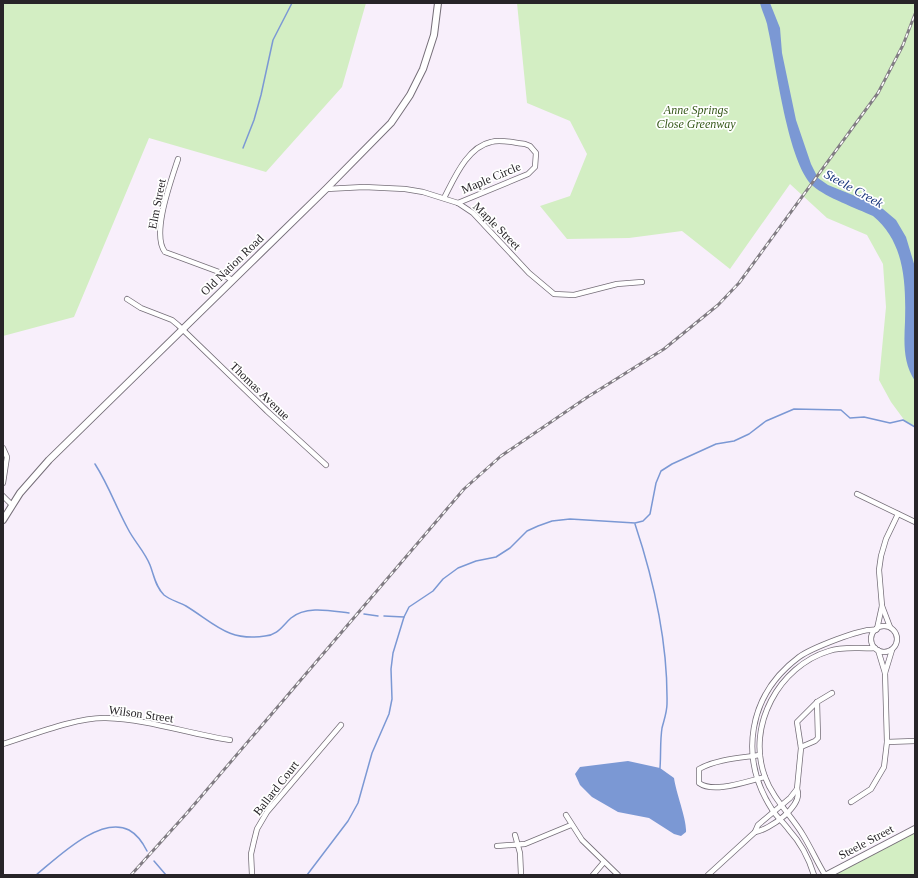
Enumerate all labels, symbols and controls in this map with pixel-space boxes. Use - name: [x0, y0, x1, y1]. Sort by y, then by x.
- park label: Anne Springs Close Greenway: [656, 103, 736, 131]
- street label: Maple Circle: [459, 159, 523, 197]
- water label: Steele Creek: [822, 166, 886, 211]
- street label: Elm Street: [145, 177, 169, 230]
- street label: Maple Street: [470, 199, 524, 253]
- street label: Old Nation Road: [198, 231, 266, 299]
- street label: Thomas Avenue: [227, 359, 293, 423]
- street label: Wilson Street: [108, 703, 175, 726]
- street label: Ballard Court: [250, 757, 302, 818]
- street label: Steele Street: [836, 821, 896, 862]

